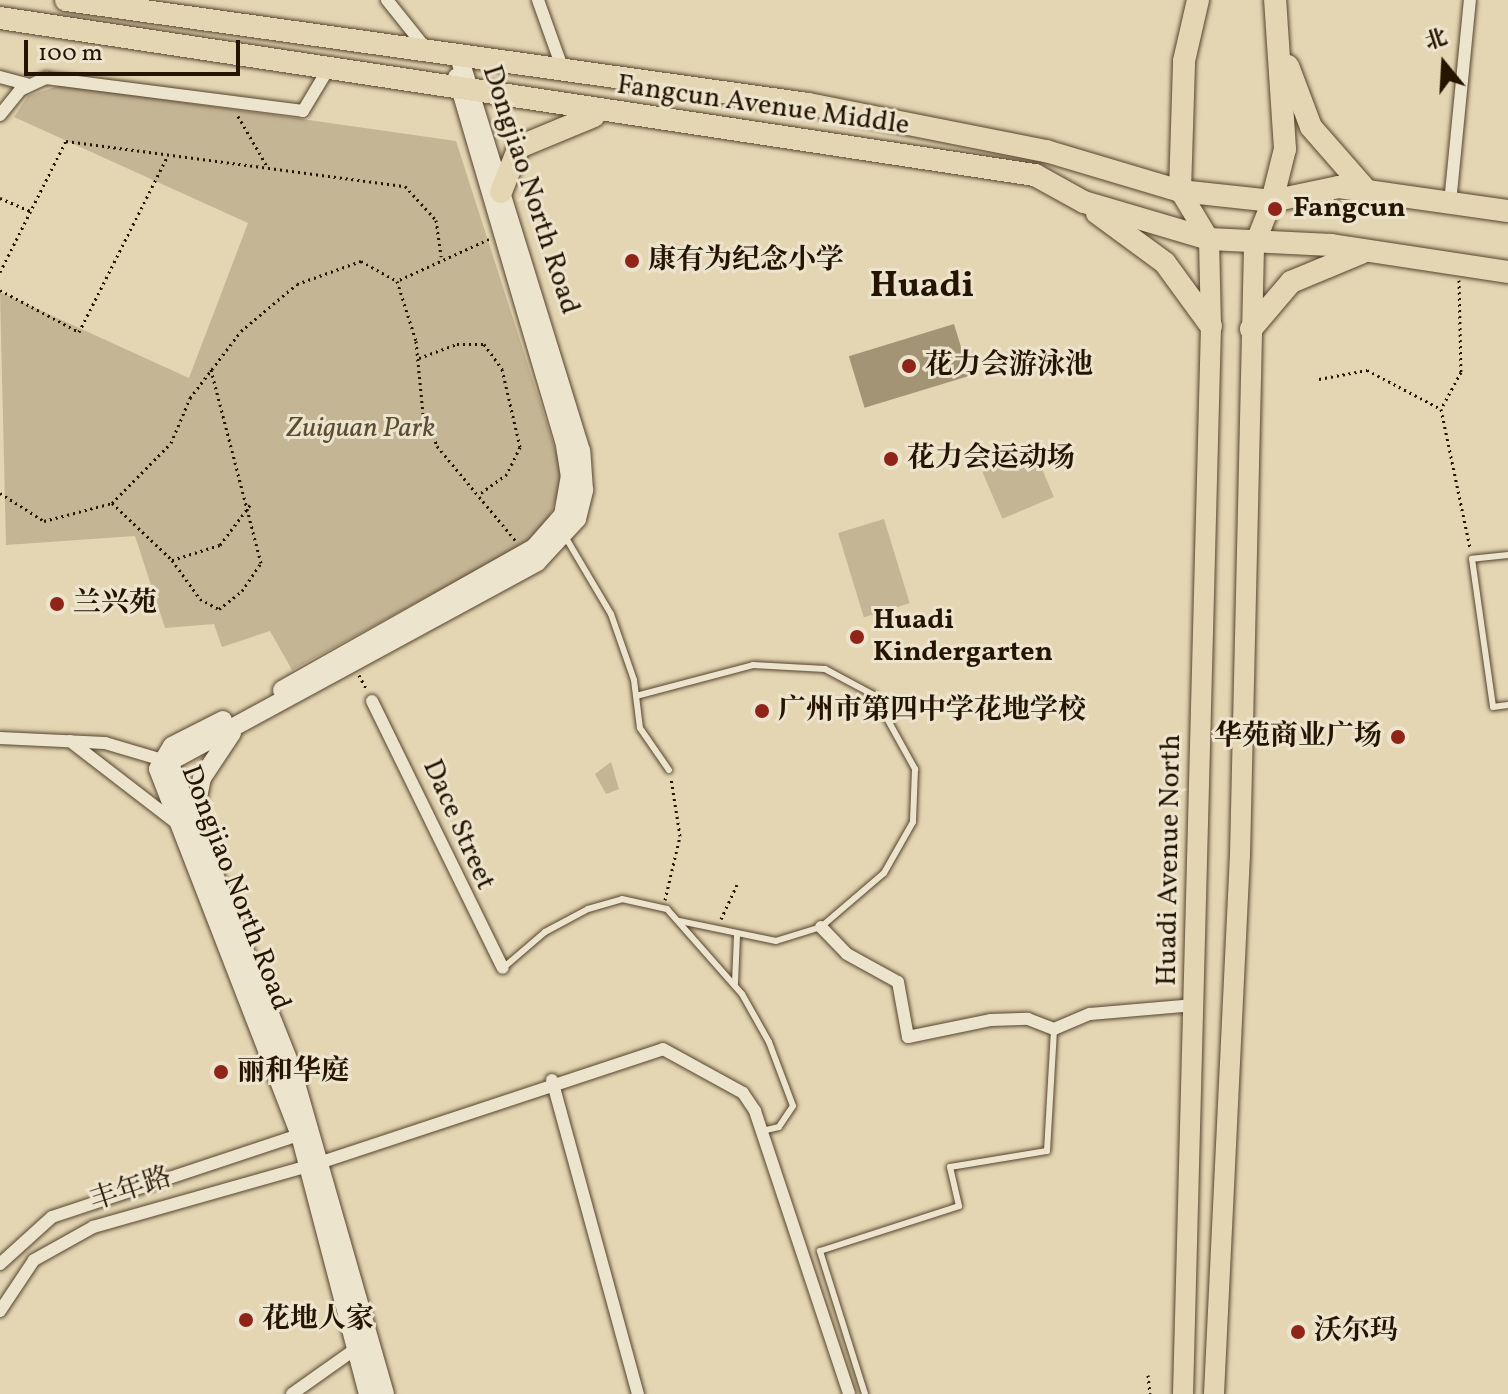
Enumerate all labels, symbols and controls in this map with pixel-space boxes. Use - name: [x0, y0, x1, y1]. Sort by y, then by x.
- text: 北: [1421, 23, 1452, 59]
- scale bar: [28, 24, 244, 74]
- north arrow: [1404, 24, 1484, 104]
- text: 100 m: [38, 37, 103, 71]
- street label: Dongjiao North Road: [474, 61, 586, 319]
- street label: Fangcun Avenue Middle: [615, 69, 911, 143]
- place label: Fangcun: [1293, 192, 1406, 226]
- marker: Fangcun: [1264, 198, 1286, 220]
- place label: 康有为纪念小学: [648, 244, 844, 278]
- marker: 康有为纪念小学: [623, 252, 641, 270]
- district label: Huadi: [870, 266, 974, 310]
- place label: 花力会游泳池: [925, 349, 1093, 383]
- marker: 花力会游泳池: [900, 357, 918, 375]
- park label: Zuiguan Park: [287, 412, 435, 446]
- place label: 花力会运动场: [907, 442, 1075, 476]
- marker: 花力会运动场: [882, 450, 900, 468]
- place label: 兰兴苑: [73, 587, 157, 621]
- marker: 兰兴苑: [48, 595, 66, 613]
- place label: Huadi Kindergarten: [873, 604, 1053, 670]
- marker: Huadi Kindergarten: [848, 628, 866, 646]
- place label: 广州市第四中学花地学校: [778, 694, 1086, 728]
- marker: 广州市第四中学花地学校: [753, 702, 771, 720]
- place label: 华苑商业广场: [1214, 720, 1382, 754]
- marker: 华苑商业广场: [1389, 728, 1407, 746]
- street label: Huadi Avenue North: [1151, 734, 1189, 986]
- street label: Dace Street: [414, 755, 502, 895]
- street label: Dongjiao North Road: [173, 761, 297, 1015]
- place label: 丽和华庭: [237, 1055, 349, 1089]
- marker: 丽和华庭: [212, 1063, 230, 1081]
- street label: 丰年路: [86, 1161, 176, 1219]
- place label: 花地人家: [262, 1303, 374, 1337]
- marker: 花地人家: [237, 1311, 255, 1329]
- place label: 沃尔玛: [1314, 1315, 1398, 1349]
- marker: 沃尔玛: [1289, 1323, 1307, 1341]

